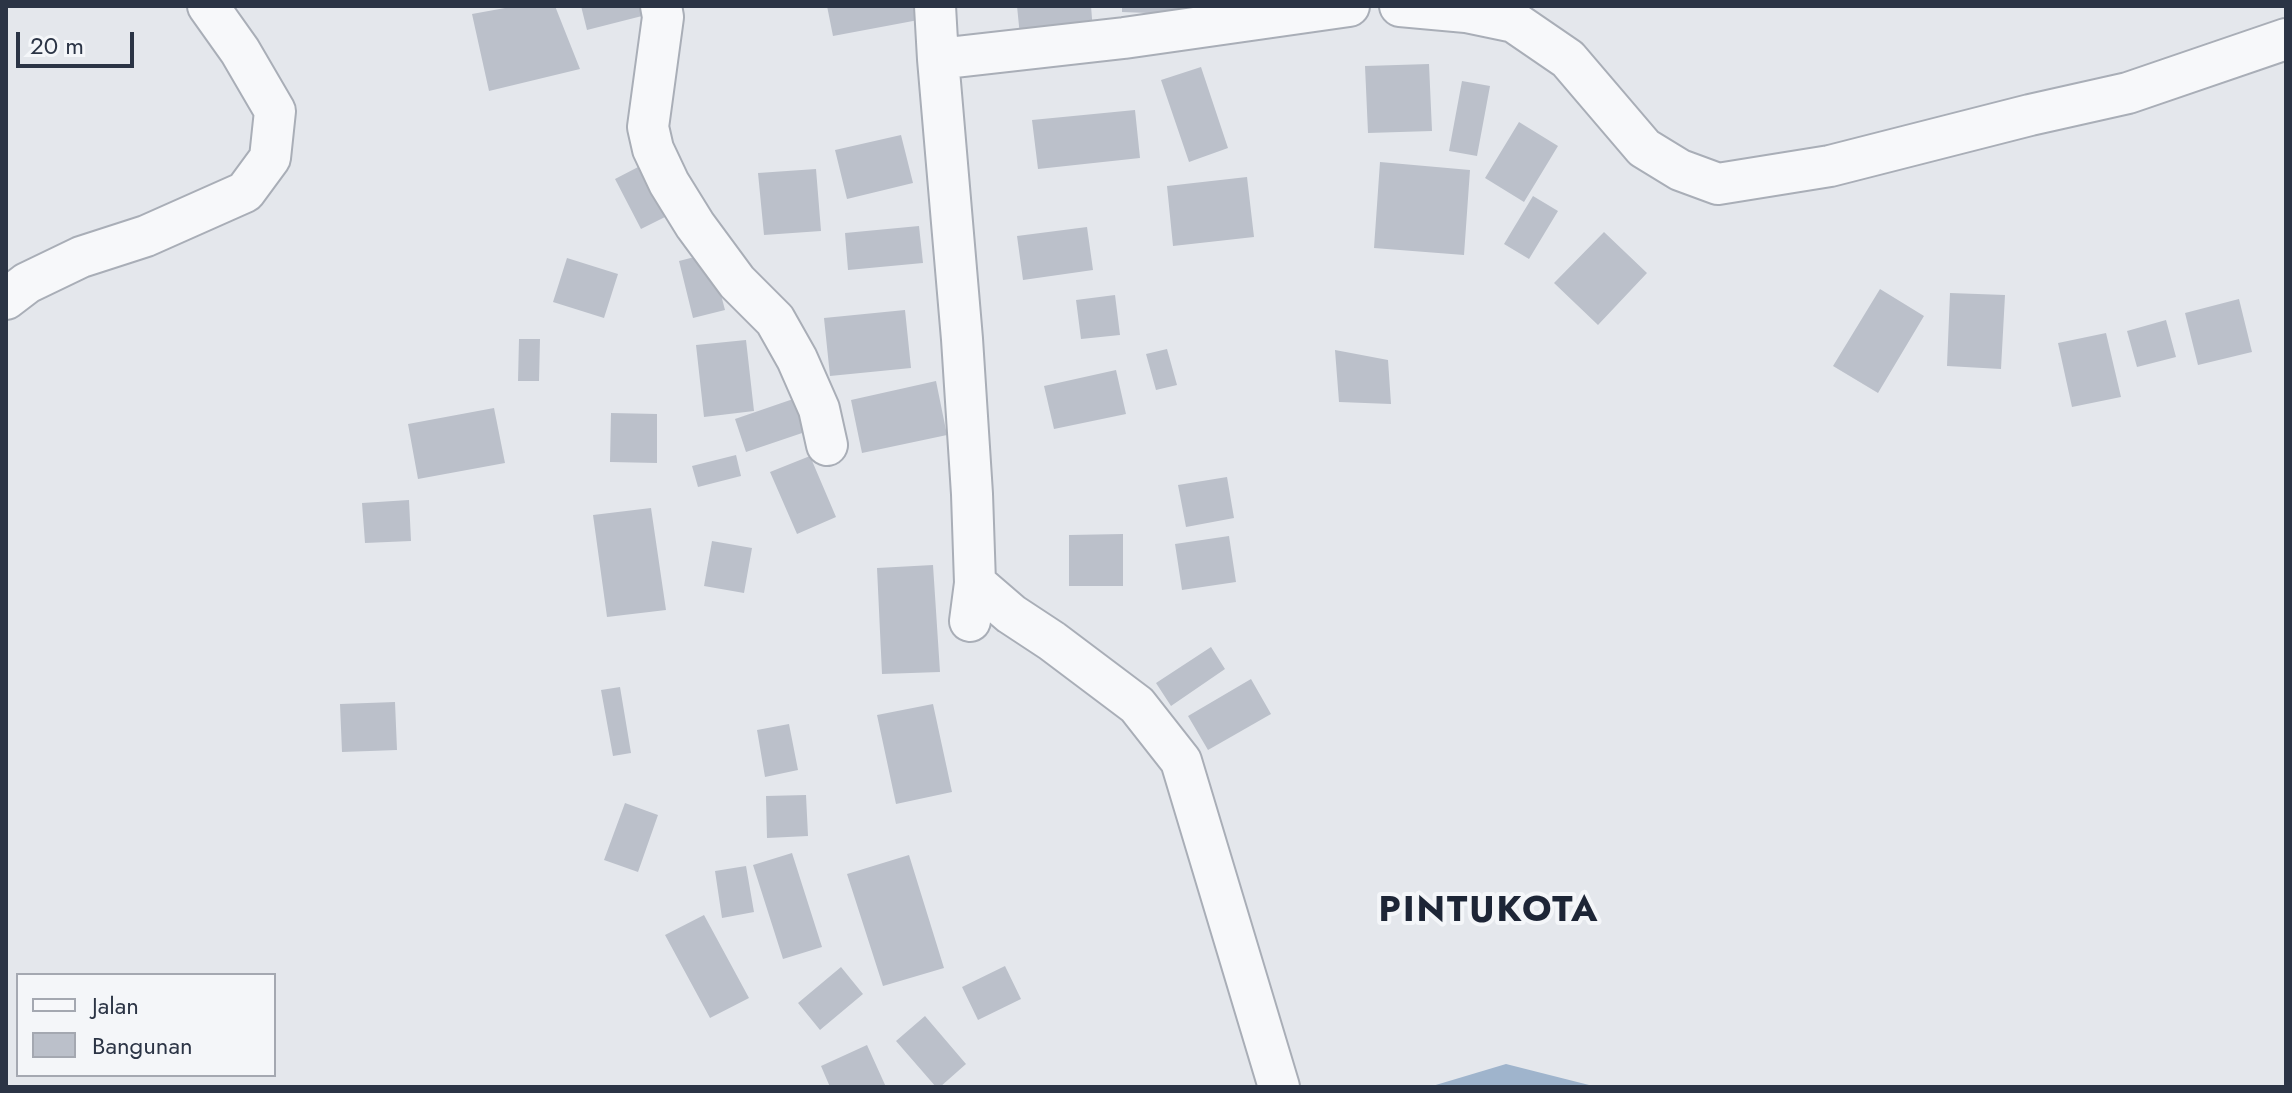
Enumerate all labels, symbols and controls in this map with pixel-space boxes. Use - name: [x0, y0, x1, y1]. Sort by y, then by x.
- scale bar: [20, 16, 138, 66]
- text: 20 m: [30, 28, 84, 63]
- district label: PINTUKOTA: [1379, 890, 1599, 934]
- legend: [16, 973, 276, 1077]
- text: Jalan: [92, 988, 139, 1023]
- text: Bangunan: [92, 1028, 193, 1063]

